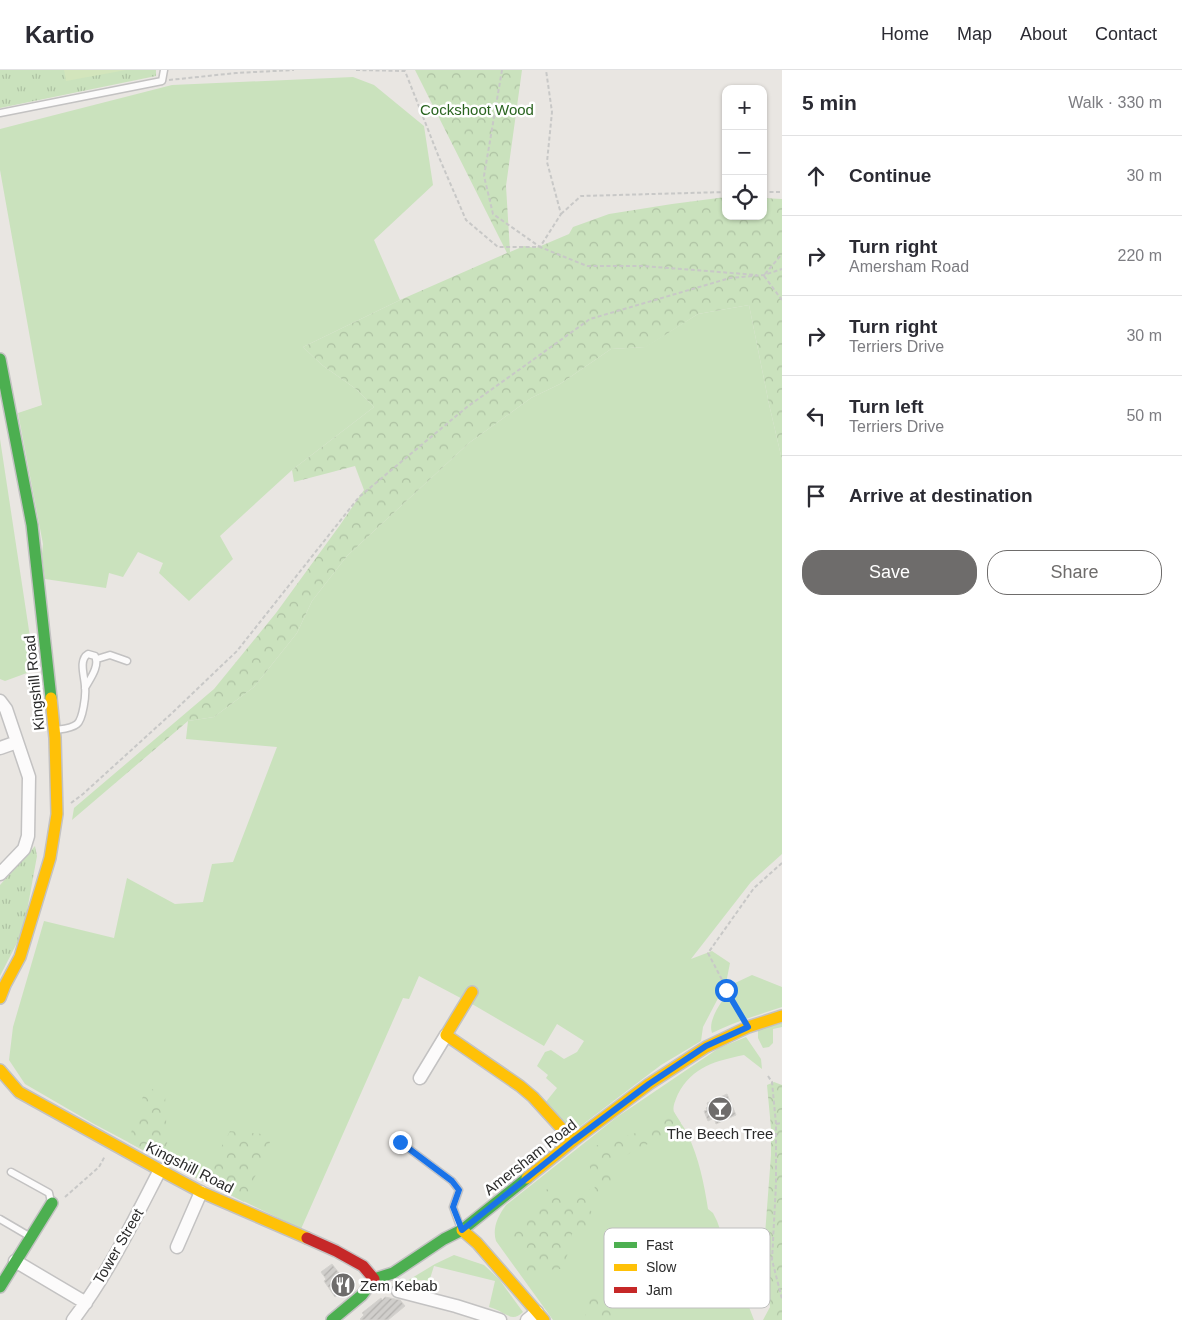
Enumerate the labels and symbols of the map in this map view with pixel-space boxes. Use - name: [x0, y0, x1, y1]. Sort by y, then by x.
- park label: Cockshoot Wood: [420, 101, 534, 118]
- street label: Kingshill Road: [21, 634, 47, 732]
- route start: [715, 979, 738, 1002]
- bar icon: The Beech Tree: [707, 1096, 733, 1122]
- street label: Amersham Road: [480, 1116, 580, 1198]
- place label: The Beech Tree: [667, 1125, 773, 1142]
- route end: [389, 1131, 412, 1154]
- street label: Kingshill Road: [143, 1138, 237, 1196]
- street label: Tower Street: [90, 1205, 147, 1287]
- legend: [604, 1228, 770, 1308]
- text: Fast: [646, 1237, 673, 1253]
- text: Slow: [646, 1259, 677, 1275]
- restaurant icon: Zem Kebab: [330, 1272, 356, 1298]
- place label: Zem Kebab: [360, 1277, 438, 1294]
- text: Jam: [646, 1282, 672, 1298]

